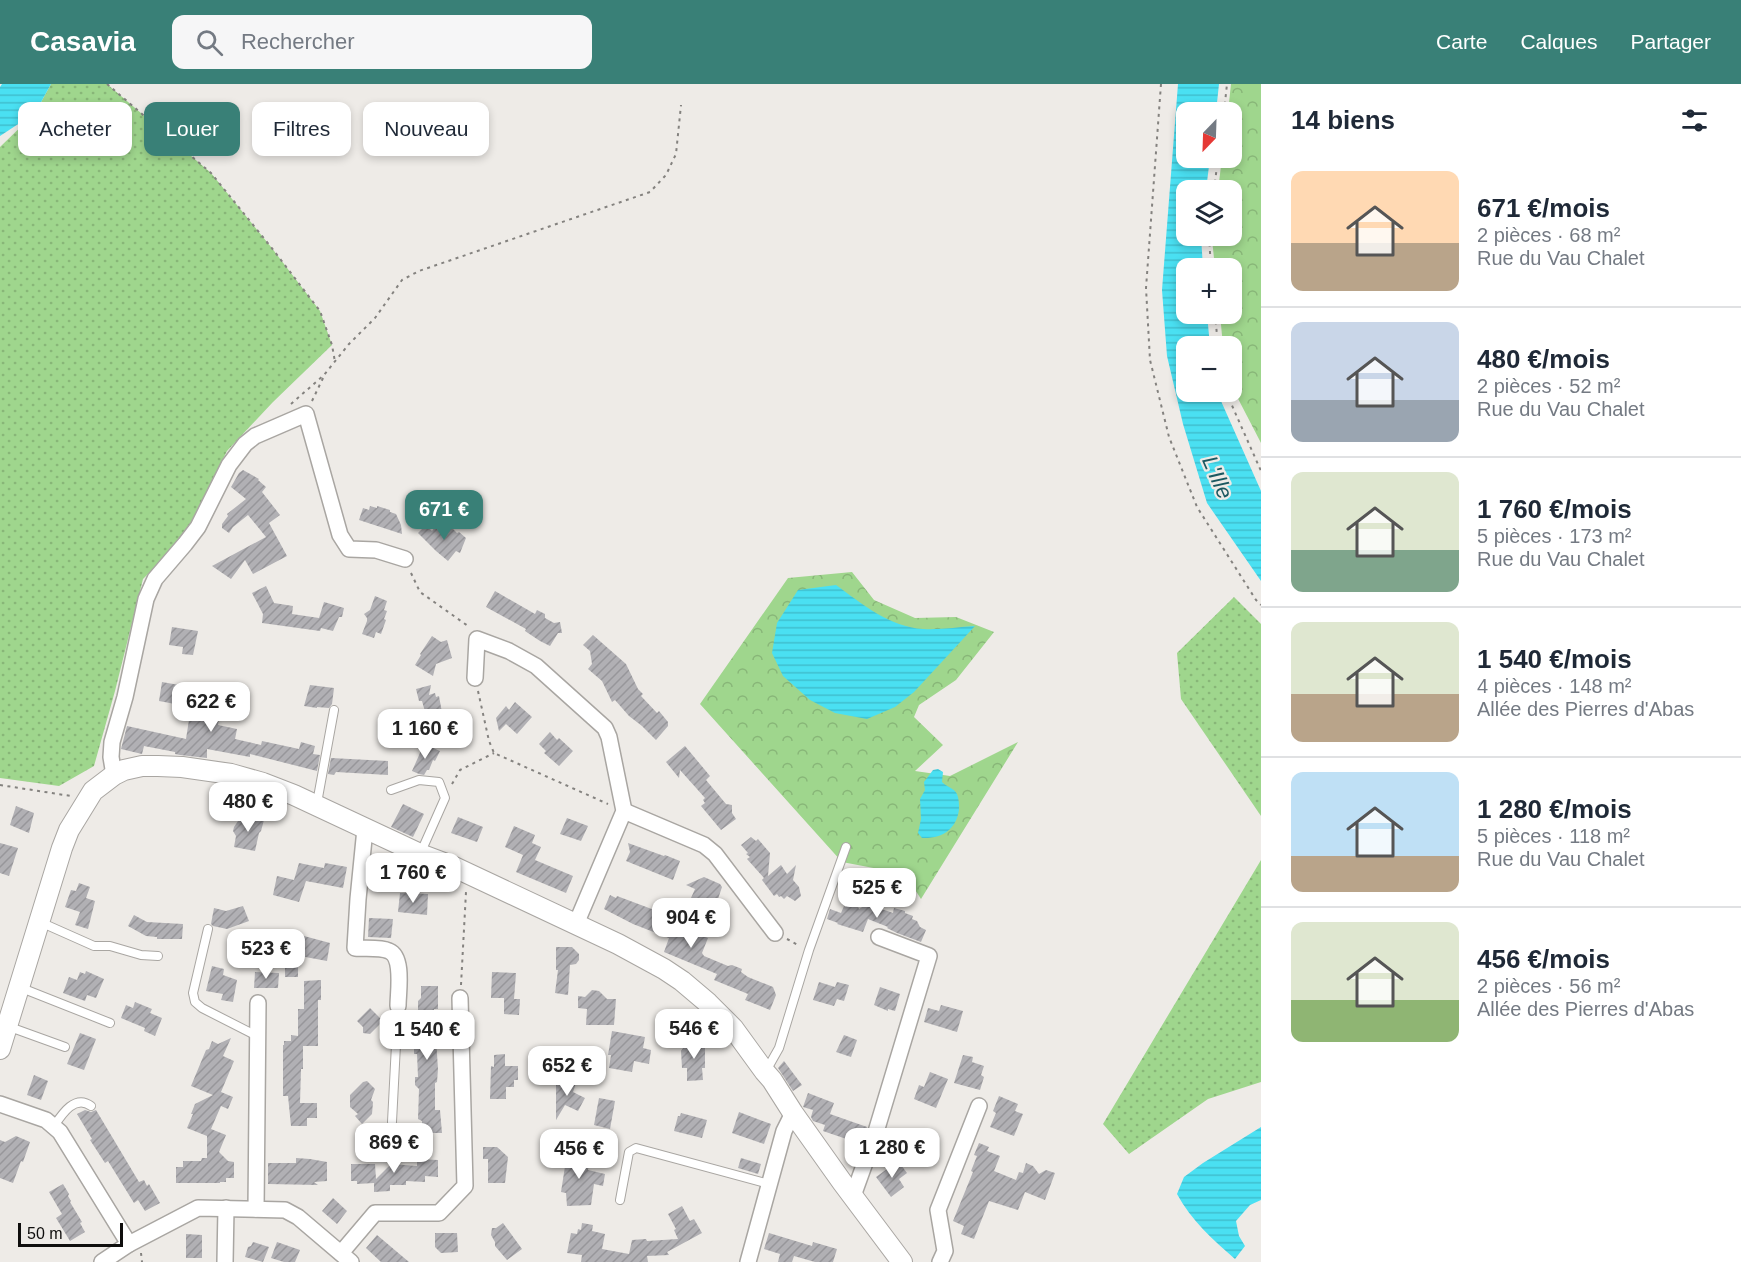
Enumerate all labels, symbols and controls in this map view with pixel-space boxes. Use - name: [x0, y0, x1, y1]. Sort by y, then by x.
- search box: [172, 15, 592, 69]
- text: Casavia: [30, 26, 136, 57]
- icon: search: [193, 26, 226, 59]
- text: Rechercher: [241, 29, 355, 54]
- text: Carte: [1436, 30, 1487, 53]
- text: Calques: [1520, 30, 1597, 53]
- text: Partager: [1630, 30, 1711, 53]
- chip: Acheter: [18, 102, 132, 156]
- chip: Louer: [144, 102, 240, 156]
- chip: Filtres: [252, 102, 351, 156]
- chip: Nouveau: [363, 102, 489, 156]
- north arrow: [1176, 102, 1242, 168]
- map controls: [1176, 102, 1242, 402]
- icon: filters: [1678, 104, 1711, 137]
- text: 14 biens: [1291, 105, 1395, 135]
- button: layers: [1176, 180, 1242, 246]
- text: 671 €/mois: [1477, 193, 1610, 223]
- icon: home: [1339, 195, 1411, 267]
- text: 2 pièces · 68 m²: [1477, 224, 1620, 246]
- text: Rue du Vau Chalet: [1477, 247, 1645, 269]
- button: +: [1176, 258, 1242, 324]
- button: −: [1176, 336, 1242, 402]
- text: 480 €/mois: [1477, 344, 1610, 374]
- icon: home: [1339, 346, 1411, 418]
- text: 2 pièces · 52 m²: [1477, 375, 1620, 397]
- text: Rue du Vau Chalet: [1477, 398, 1645, 420]
- water label: L'Ille: [1197, 452, 1238, 503]
- pin: 671 €: [402, 490, 486, 541]
- text: 1 760 €/mois: [1477, 494, 1632, 524]
- icon: home: [1339, 496, 1411, 568]
- text: 671 €: [419, 498, 469, 520]
- text: 5 pièces · 173 m²: [1477, 525, 1632, 547]
- text: Rue du Vau Chalet: [1477, 548, 1645, 570]
- text: 1 540 €/mois: [1477, 644, 1632, 674]
- icon: home: [1339, 646, 1411, 718]
- text: 4 pièces · 148 m²: [1477, 675, 1632, 697]
- pin: 622 €: [169, 682, 253, 733]
- text: 622 €: [186, 690, 236, 712]
- text: Allée des Pierres d'Abas: [1477, 698, 1694, 720]
- pin: 1 160 €: [370, 709, 480, 760]
- text: 1 160 €: [392, 717, 458, 739]
- pin: 480 €: [206, 782, 290, 833]
- text: 480 €: [223, 790, 273, 812]
- text: 1 280 €/mois: [1477, 794, 1632, 824]
- icon: home: [1339, 796, 1411, 868]
- text: 5 pièces · 118 m²: [1477, 825, 1630, 847]
- text: Rue du Vau Chalet: [1477, 848, 1645, 870]
- pin: 1 760 €: [358, 853, 468, 904]
- text: 1 760 €: [380, 861, 446, 883]
- pin: 525 €: [835, 868, 919, 919]
- text: 525 €: [852, 876, 902, 898]
- pin: 904 €: [649, 898, 733, 949]
- text: 904 €: [666, 906, 716, 928]
- pin: 523 €: [224, 929, 308, 980]
- text: 523 €: [241, 937, 291, 959]
- text: 456 €/mois: [1477, 944, 1610, 974]
- icon: home: [1339, 946, 1411, 1018]
- text: 2 pièces · 56 m²: [1477, 975, 1620, 997]
- text: Allée des Pierres d'Abas: [1477, 998, 1694, 1020]
- pin: 546 €: [652, 1009, 736, 1060]
- pin: 1 540 €: [372, 1010, 482, 1061]
- text: 546 €: [669, 1017, 719, 1039]
- text: 1 540 €: [394, 1018, 460, 1040]
- pin: 652 €: [525, 1046, 609, 1097]
- text: 652 €: [542, 1054, 592, 1076]
- pin: 869 €: [352, 1123, 436, 1174]
- pin: 1 280 €: [837, 1128, 947, 1179]
- pin: 456 €: [537, 1129, 621, 1180]
- text: 869 €: [369, 1131, 419, 1153]
- text: 1 280 €: [859, 1136, 925, 1158]
- text: 456 €: [554, 1137, 604, 1159]
- scale bar: [18, 1220, 123, 1248]
- text: 50 m: [27, 1225, 63, 1242]

